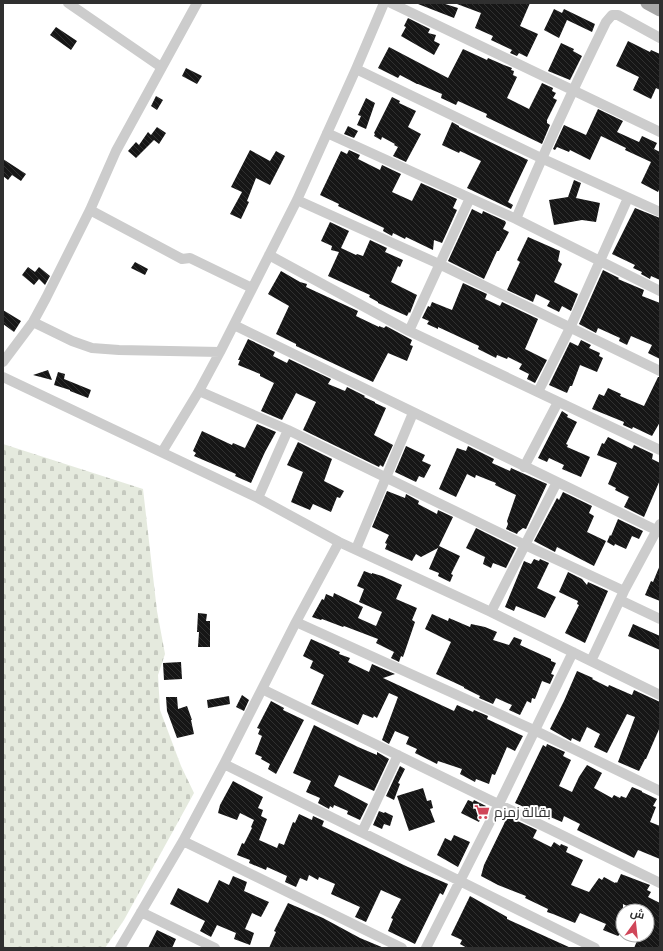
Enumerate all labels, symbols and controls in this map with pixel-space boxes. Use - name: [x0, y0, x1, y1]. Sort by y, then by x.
- supermarket icon: بقالة زمزم: [473, 803, 491, 821]
- place label: بقالة زمزم: [494, 806, 551, 822]
- north arrow: [615, 903, 655, 943]
- text: ش: [629, 907, 646, 922]

